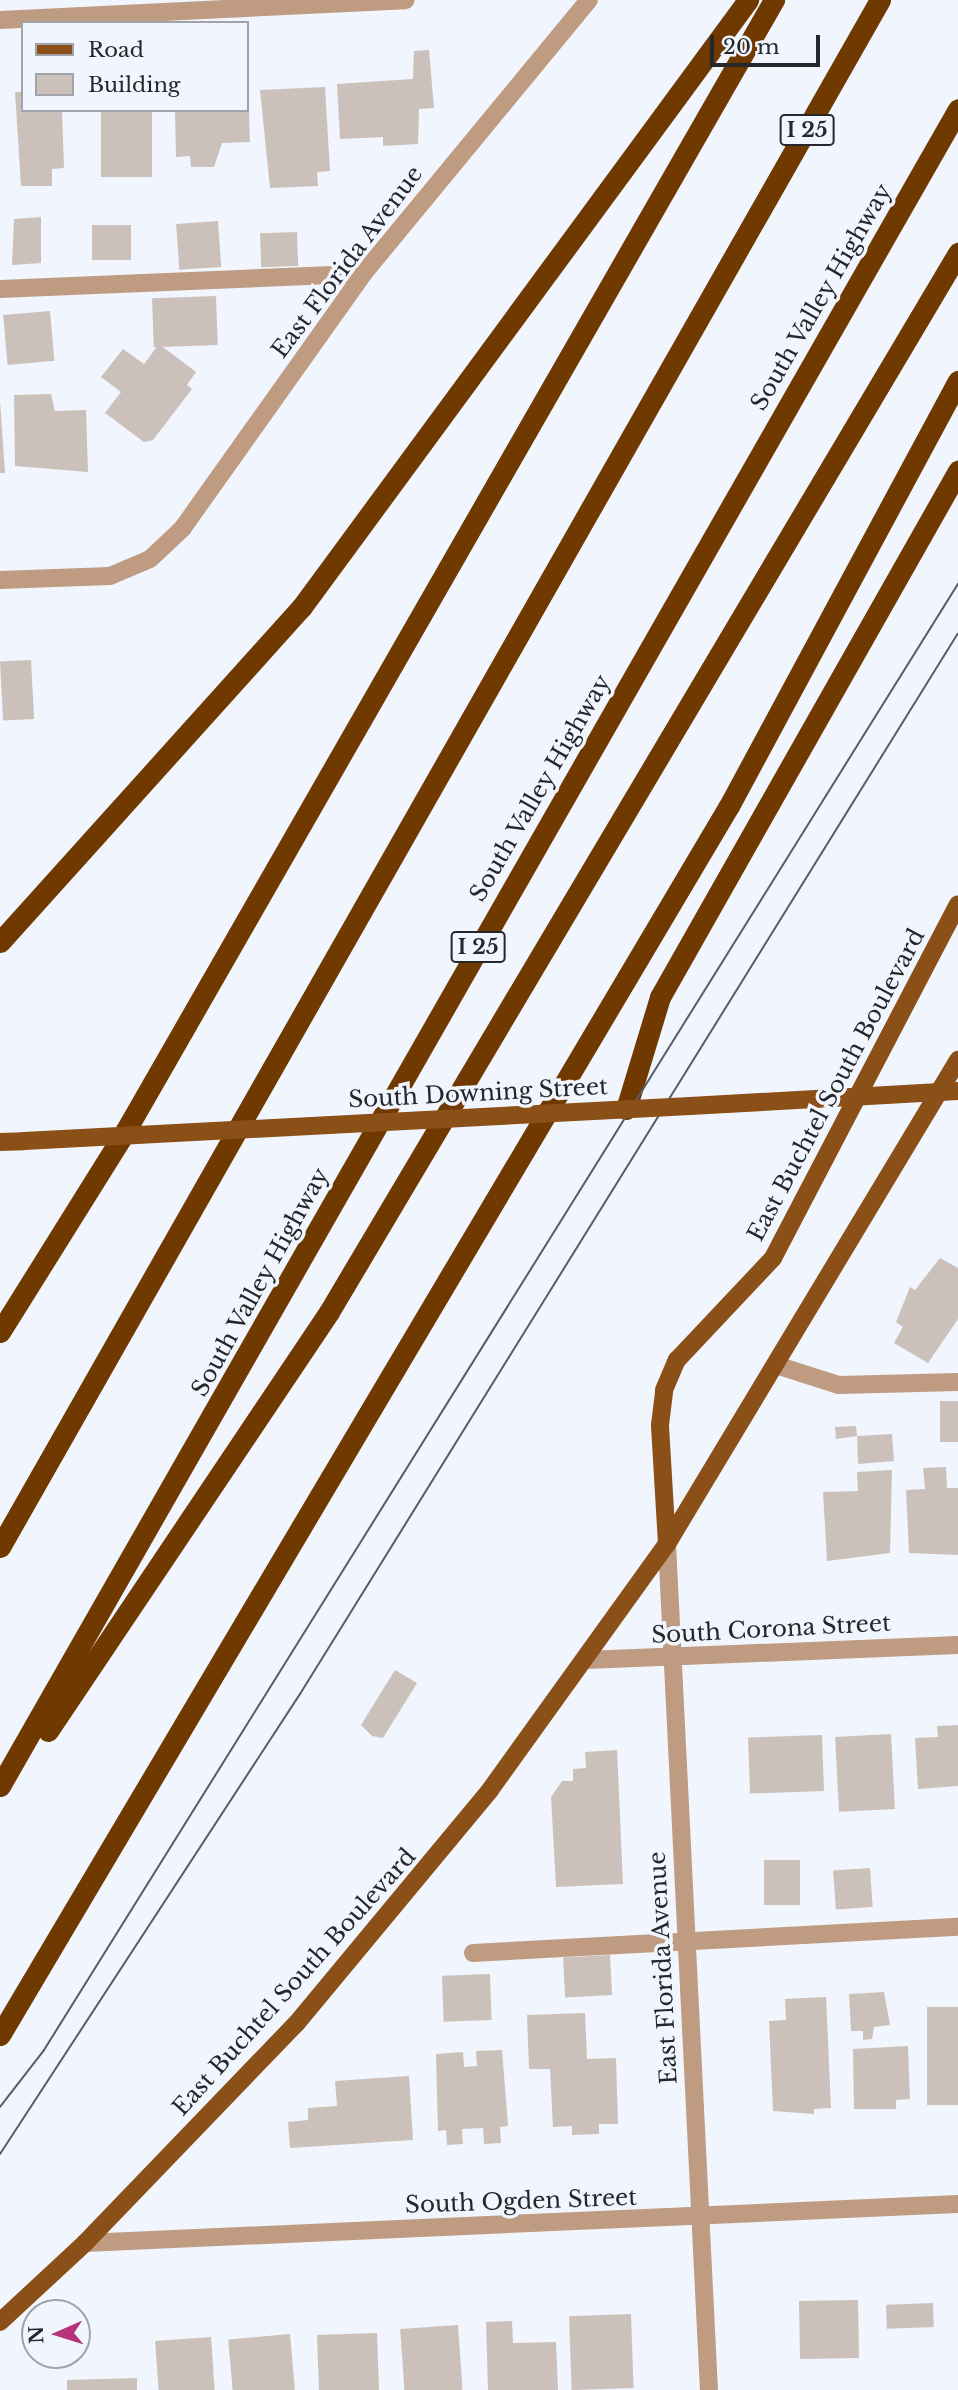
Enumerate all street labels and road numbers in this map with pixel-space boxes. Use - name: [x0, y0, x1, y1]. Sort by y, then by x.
- road number: I 25: [779, 113, 835, 148]
- street label: East Florida Avenue: [265, 160, 429, 364]
- street label: South Valley Highway: [744, 178, 898, 416]
- street label: South Valley Highway: [463, 669, 617, 907]
- street label: East Buchtel South Boulevard: [742, 924, 930, 1246]
- road number: I 25: [450, 930, 506, 964]
- street label: South Downing Street: [347, 1072, 609, 1114]
- street label: South Valley Highway: [185, 1162, 335, 1402]
- street label: South Corona Street: [650, 1609, 892, 1649]
- street label: East Buchtel South Boulevard: [167, 1843, 421, 2121]
- street label: East Florida Avenue: [643, 1850, 683, 2086]
- street label: South Ogden Street: [405, 2183, 637, 2219]

